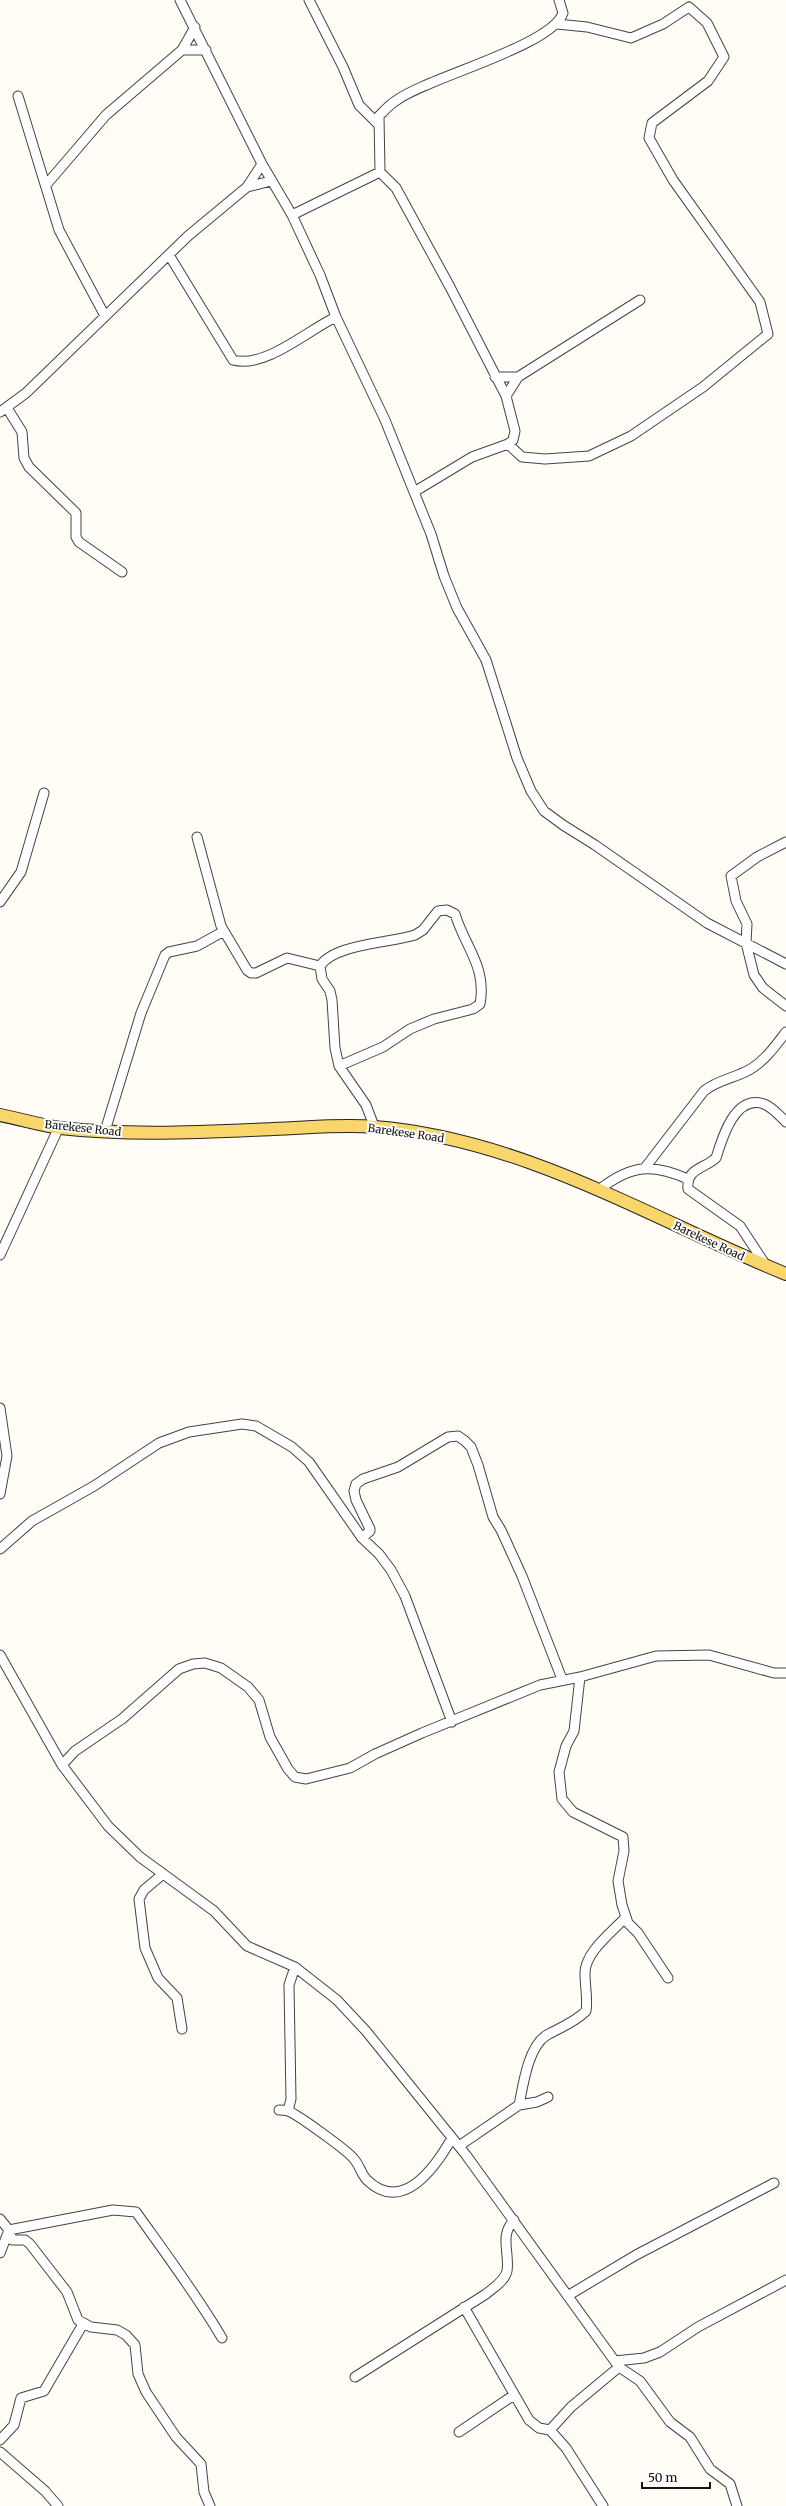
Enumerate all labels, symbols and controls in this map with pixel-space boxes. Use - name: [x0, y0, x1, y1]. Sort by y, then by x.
- street label: Barekese Road: [44, 1117, 122, 1139]
- street label: Barekese Road: [367, 1121, 445, 1145]
- street label: Barekese Road: [671, 1218, 747, 1264]
- scale bar: [642, 2464, 710, 2490]
- text: 50 m: [648, 2470, 677, 2485]

